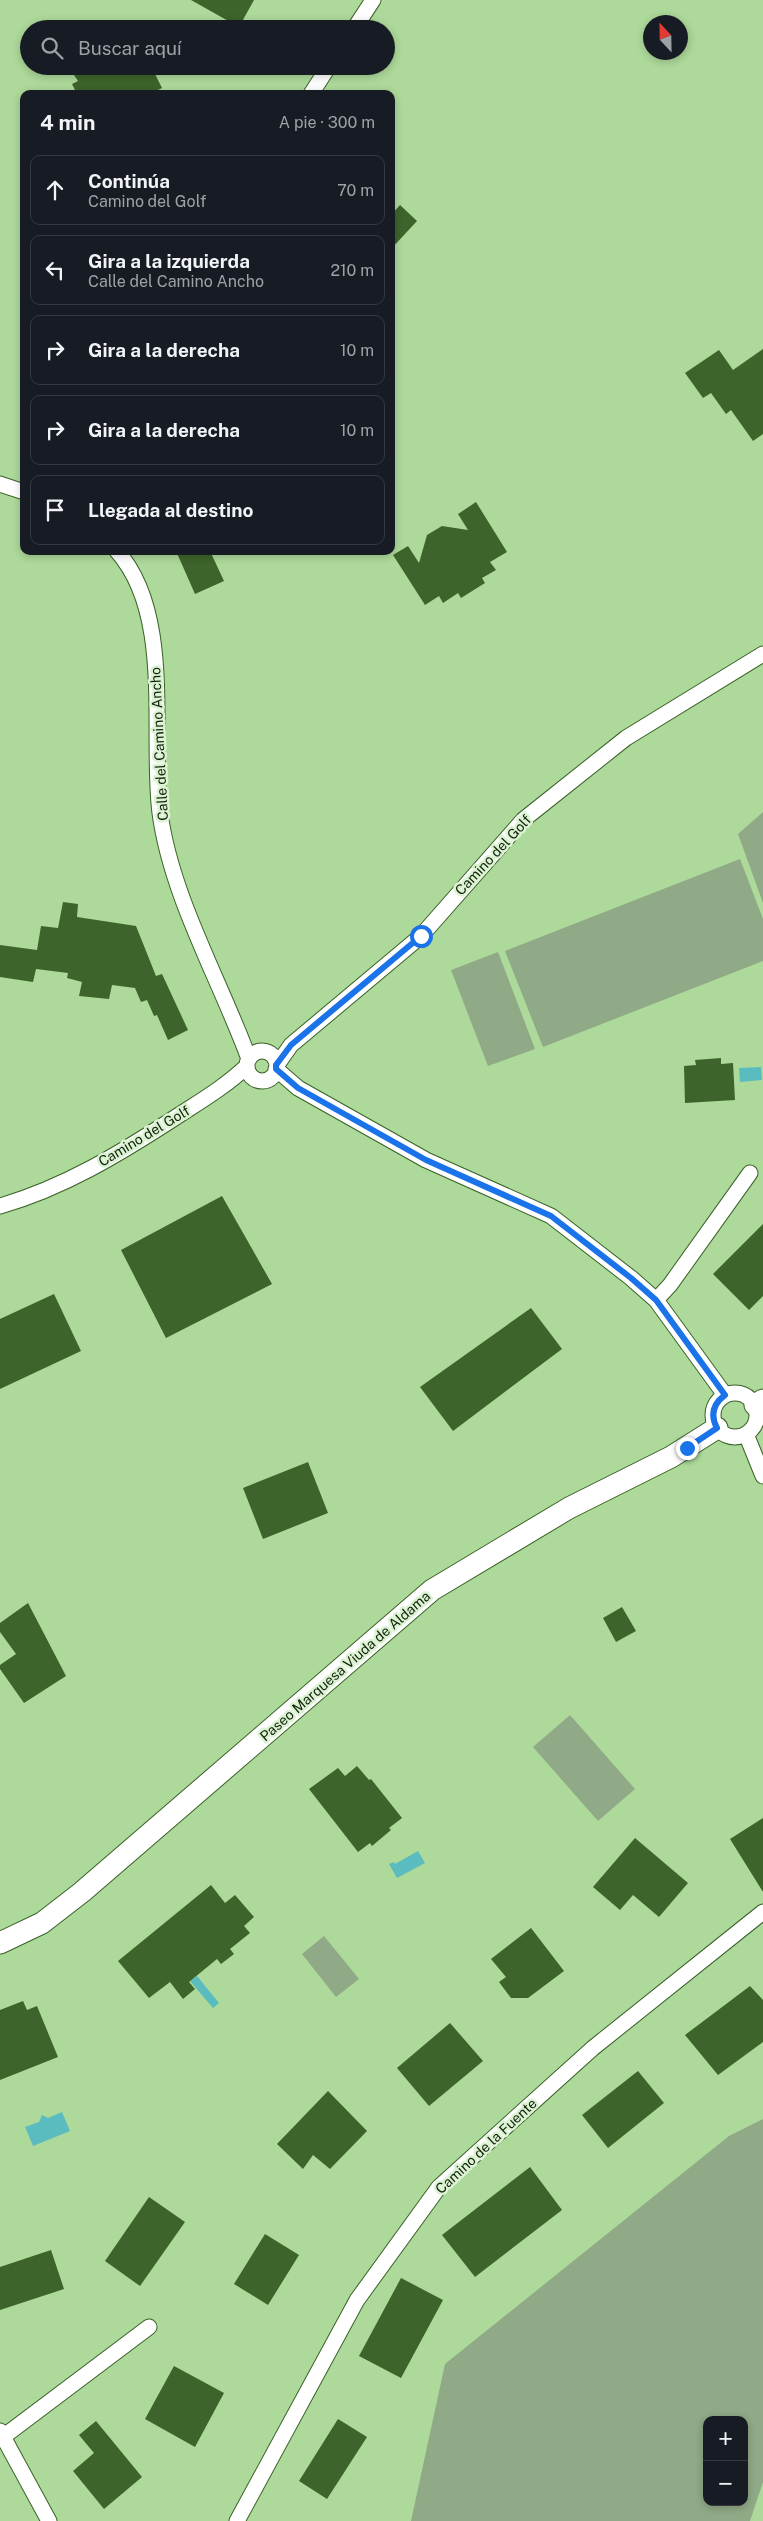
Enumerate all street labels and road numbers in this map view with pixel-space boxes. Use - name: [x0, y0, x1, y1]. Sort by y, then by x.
- street label: Calle del Camino Ancho: [147, 667, 171, 821]
- street label: Camino del Golf: [452, 811, 535, 898]
- street label: Camino del Golf: [95, 1102, 193, 1170]
- street label: Paseo Marquesa Viuda de Aldama: [257, 1588, 433, 1744]
- street label: Camino de la Fuente: [432, 2095, 540, 2197]

